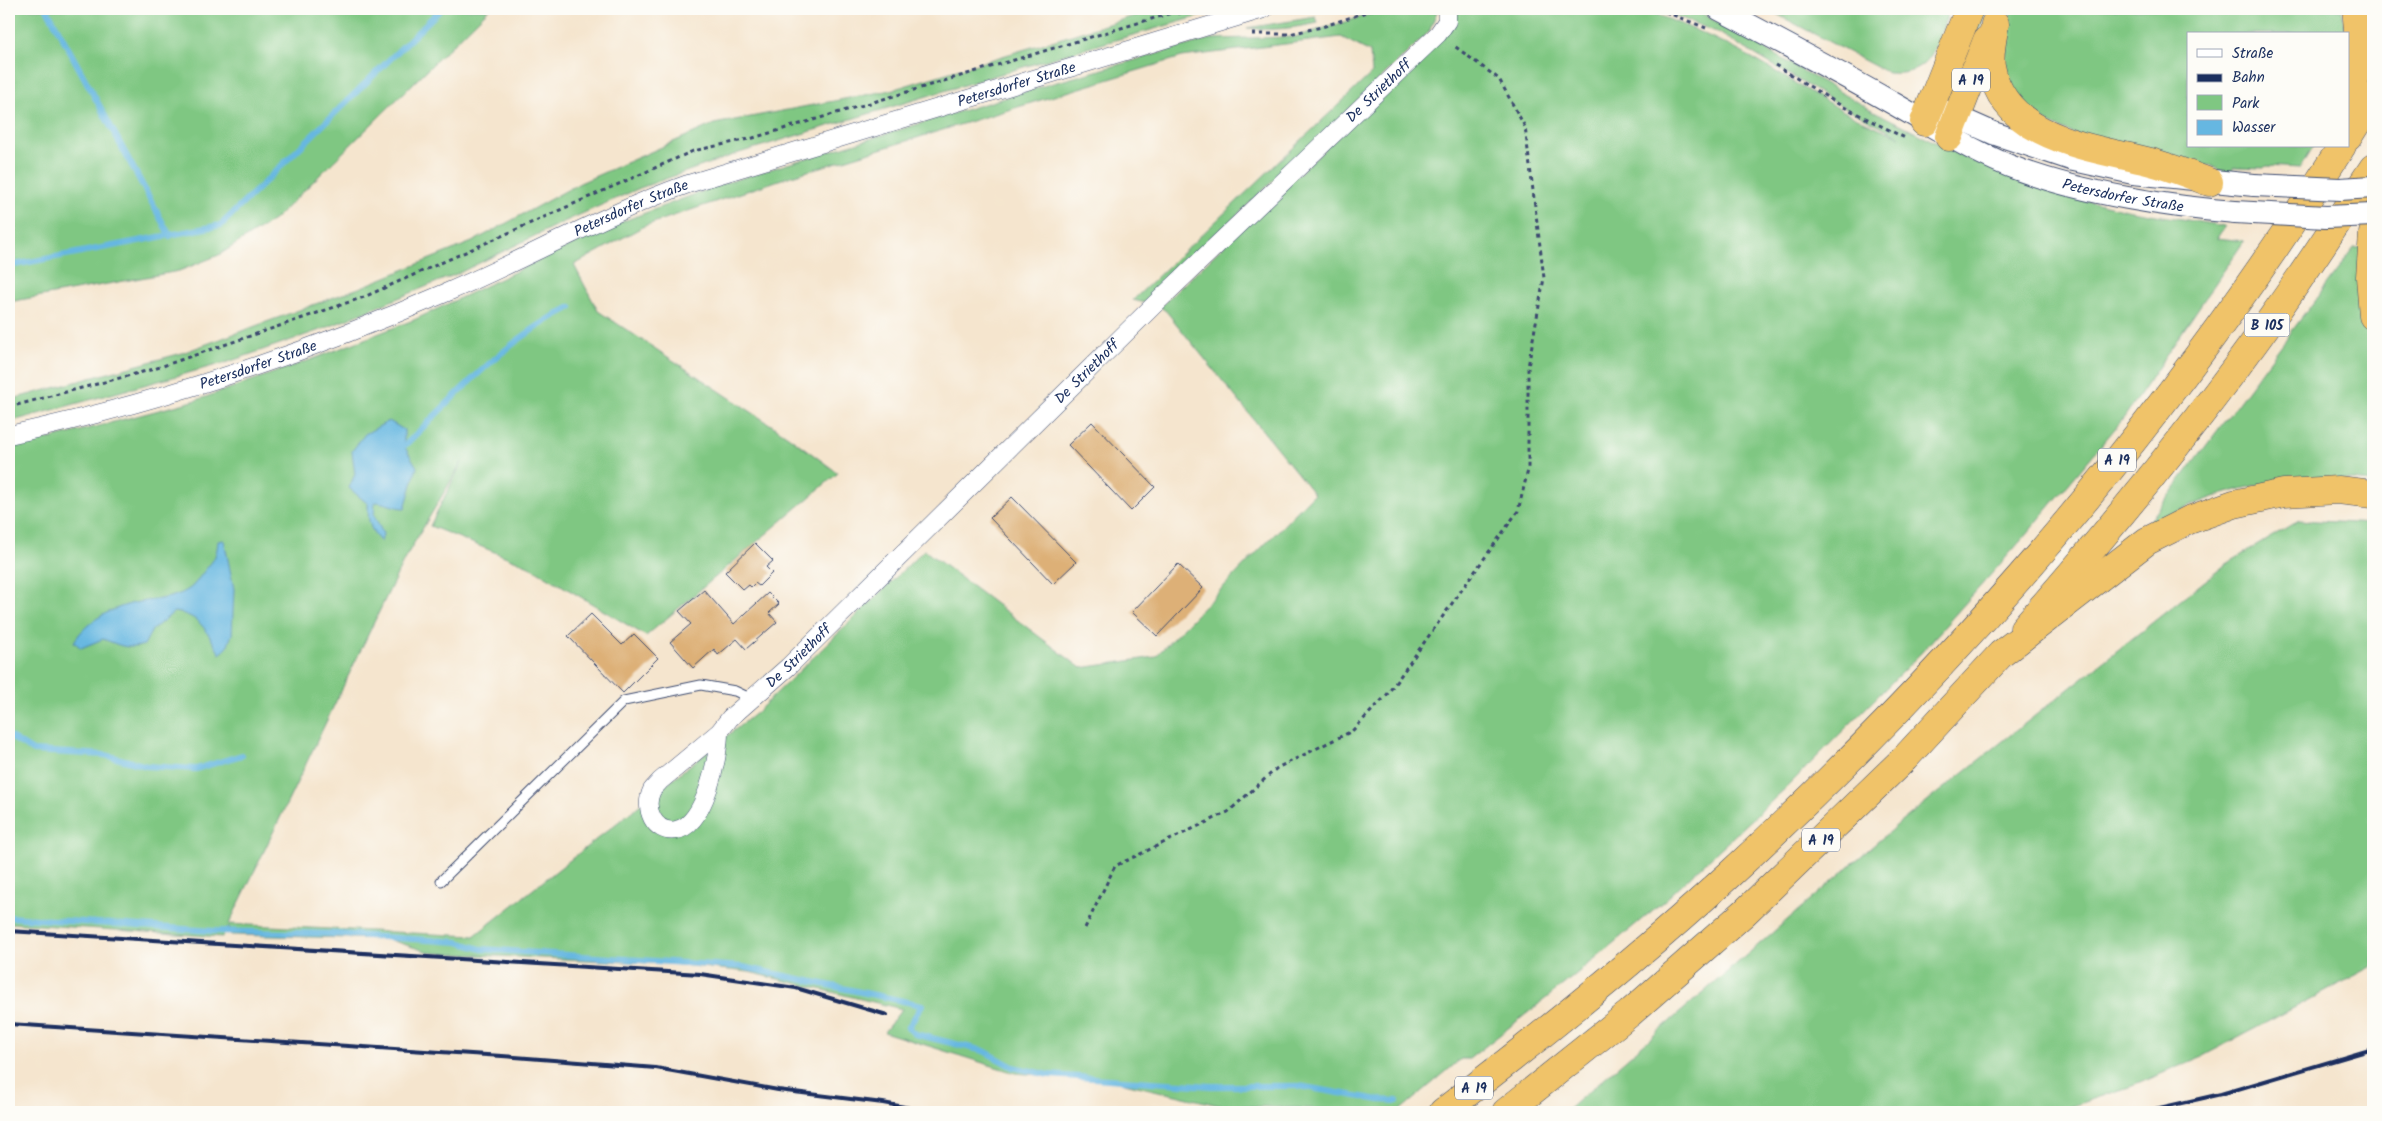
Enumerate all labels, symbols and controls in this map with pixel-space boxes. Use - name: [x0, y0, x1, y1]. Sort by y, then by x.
- legend: [2187, 32, 2350, 148]
- text: Straße: [2232, 42, 2274, 66]
- street label: De Striethoff: [1341, 53, 1419, 129]
- street label: Petersdorfer Straße: [955, 56, 1079, 114]
- text: Bahn: [2232, 66, 2265, 90]
- road number: A 19: [1952, 68, 1990, 92]
- text: Park: [2232, 92, 2260, 116]
- text: Wasser: [2232, 116, 2276, 140]
- street label: Petersdorfer Straße: [2060, 173, 2185, 220]
- street label: Petersdorfer Straße: [570, 174, 692, 244]
- road number: B 105: [2244, 314, 2290, 336]
- street label: De Striethoff: [1049, 333, 1126, 410]
- street label: Petersdorfer Straße: [197, 334, 321, 397]
- road number: A 19: [2098, 448, 2136, 472]
- street label: De Striethoff: [761, 618, 838, 694]
- road number: A 19: [1802, 828, 1840, 852]
- road number: A 19: [1455, 1076, 1493, 1100]

